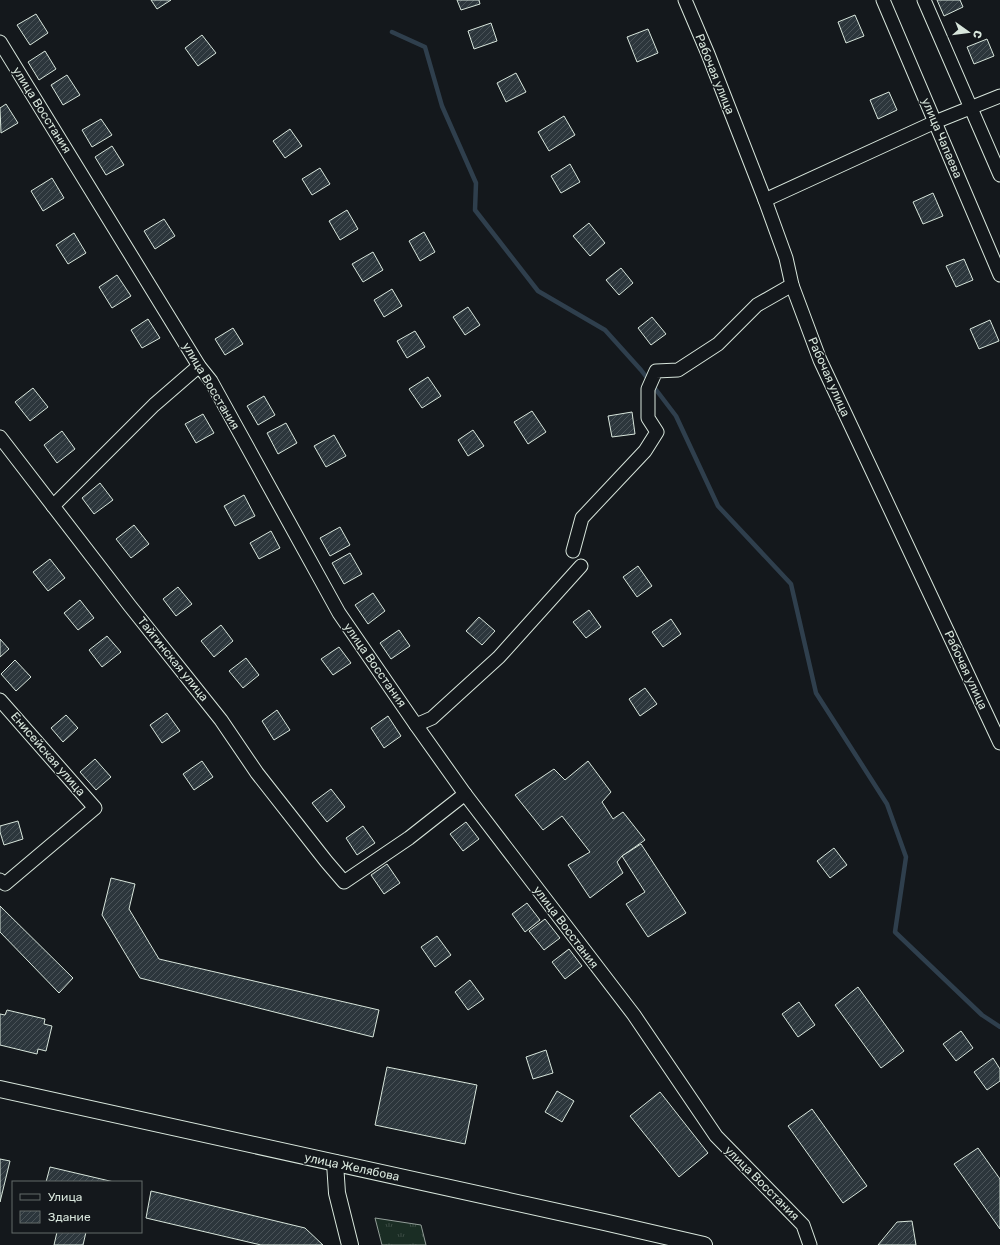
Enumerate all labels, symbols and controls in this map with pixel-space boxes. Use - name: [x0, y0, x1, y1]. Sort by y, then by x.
- north arrow: [948, 12, 988, 52]
- text: С: [970, 29, 984, 40]
- street label: Рабочая улица: [693, 32, 737, 116]
- street label: улица Восстания: [10, 64, 74, 156]
- street label: улица Чапаева: [919, 96, 965, 180]
- street label: Рабочая улица: [805, 335, 853, 419]
- street label: улица Восстания: [179, 340, 243, 432]
- street label: Тайгинская улица: [135, 614, 211, 704]
- street label: улица Восстания: [341, 620, 409, 710]
- street label: Рабочая улица: [942, 628, 990, 712]
- street label: Енисейская улица: [8, 709, 88, 799]
- street label: улица Восстания: [530, 883, 602, 971]
- street label: улица Восстания: [722, 1143, 802, 1223]
- street label: улица Желябова: [303, 1150, 401, 1184]
- legend: [12, 1181, 142, 1233]
- text: Улица: [48, 1190, 82, 1204]
- text: Здание: [48, 1210, 91, 1224]

